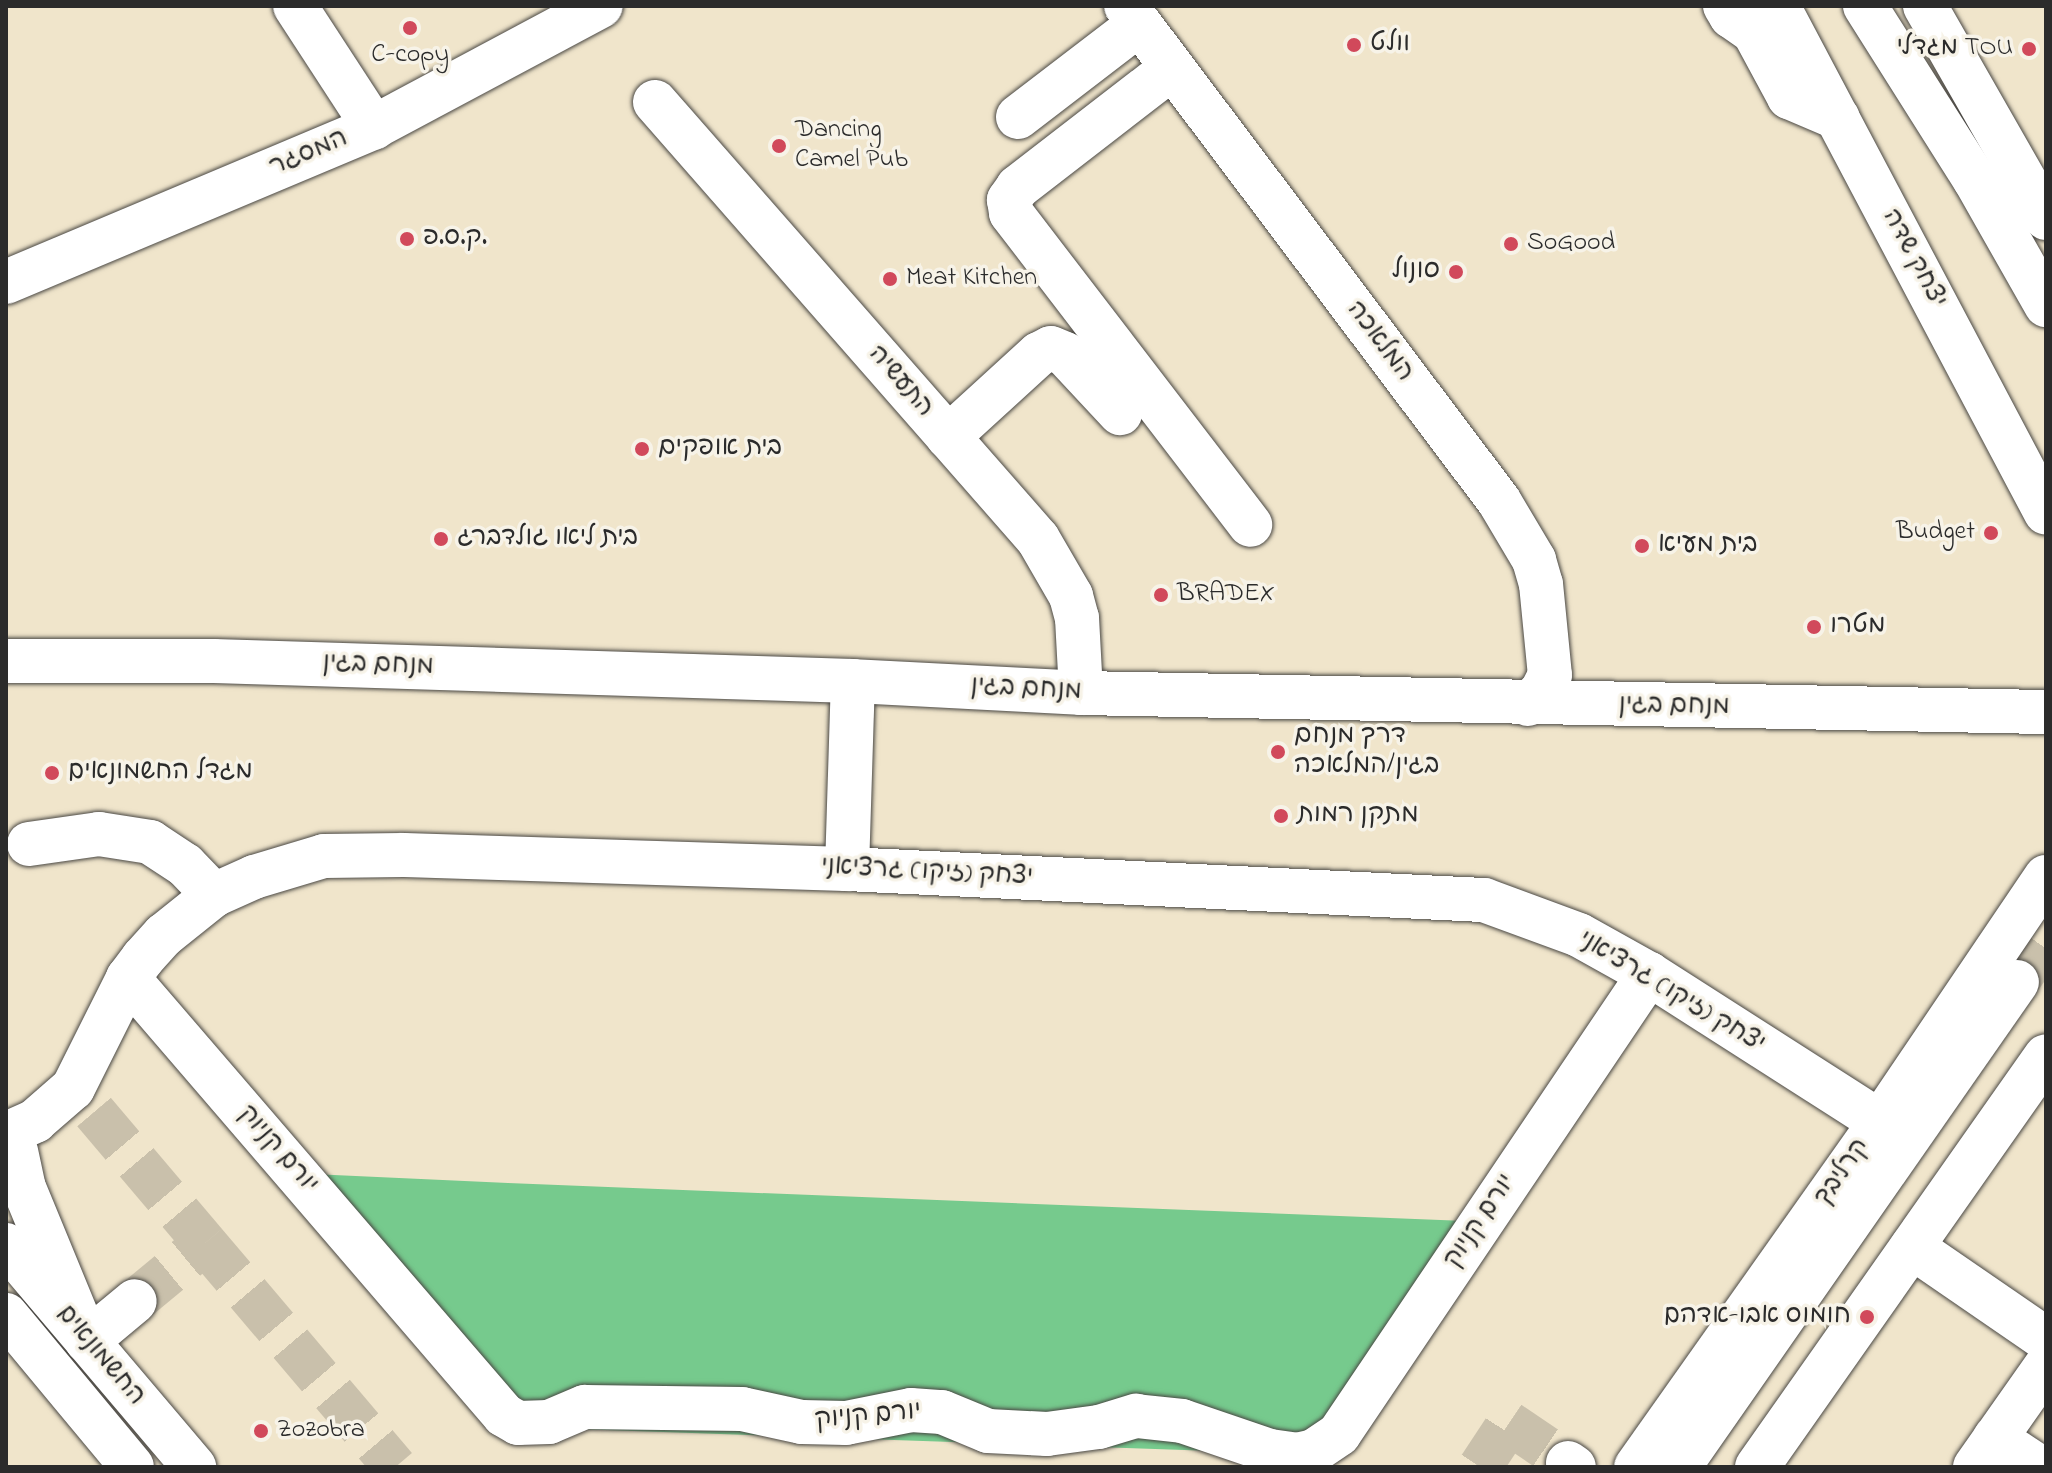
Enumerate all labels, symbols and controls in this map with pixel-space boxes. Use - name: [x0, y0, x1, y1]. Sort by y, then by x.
- marker: C-copy: [401, 19, 419, 37]
- place label: וולט: [1370, 29, 1410, 61]
- place label: מגדלי TOU: [1897, 33, 2013, 65]
- marker: וולט: [1345, 36, 1363, 54]
- place label: C-copy: [371, 40, 449, 72]
- marker: מגדלי TOU: [2020, 40, 2038, 58]
- place label: Dancing Camel Pub: [795, 115, 908, 176]
- street label: המסגר: [265, 124, 353, 184]
- marker: Dancing Camel Pub: [770, 137, 788, 155]
- street label: יצחק שדה: [1874, 204, 1952, 314]
- place label: ק.ס.פ.: [423, 223, 487, 255]
- place label: SoGood: [1527, 228, 1615, 260]
- marker: ק.ס.פ.: [398, 230, 416, 248]
- marker: SoGood: [1502, 235, 1520, 253]
- place label: סונול: [1392, 256, 1440, 288]
- place label: Meat Kitchen: [906, 263, 1037, 295]
- marker: סונול: [1447, 263, 1465, 281]
- marker: Meat Kitchen: [881, 270, 899, 288]
- street label: המלאכה: [1339, 296, 1419, 388]
- street label: התעשיה: [860, 340, 940, 424]
- place label: בית אופקים: [658, 433, 782, 465]
- marker: בית אופקים: [633, 440, 651, 458]
- place label: Budget: [1896, 517, 1975, 549]
- place label: בית ליאו גולדברג: [457, 523, 638, 555]
- marker: Budget: [1982, 524, 2000, 542]
- marker: בית ליאו גולדברג: [432, 530, 450, 548]
- place label: בית מעיא: [1658, 530, 1757, 562]
- marker: בית מעיא: [1633, 537, 1651, 555]
- place label: BRADEX: [1177, 579, 1275, 611]
- marker: BRADEX: [1152, 586, 1170, 604]
- place label: מטרו: [1830, 611, 1885, 643]
- marker: מטרו: [1805, 618, 1823, 636]
- street label: מנחם בגין: [322, 648, 434, 684]
- street label: מנחם בגין: [970, 672, 1082, 708]
- street label: מנחם בגין: [1618, 690, 1730, 724]
- place label: דרך מנחם בגין/המלאכה: [1294, 721, 1439, 782]
- marker: דרך מנחם בגין/המלאכה: [1269, 743, 1287, 761]
- place label: מגדל החשמונאים: [68, 757, 253, 789]
- marker: מגדל החשמונאים: [43, 764, 61, 782]
- place label: מתקן רמות: [1297, 800, 1419, 832]
- marker: מתקן רמות: [1272, 807, 1290, 825]
- street label: יצחק (זיקו) גרציאני: [820, 852, 1034, 894]
- street label: יצחק (זיקו) גרציאני: [1572, 925, 1770, 1061]
- street label: יורם קניוק: [230, 1099, 324, 1201]
- street label: קרליבך: [1809, 1133, 1877, 1213]
- street label: יורם קניוק: [1438, 1169, 1524, 1275]
- street label: החשמונאים: [49, 1300, 151, 1412]
- place label: חומוס אבו-אדהם: [1664, 1301, 1851, 1333]
- marker: חומוס אבו-אדהם: [1858, 1308, 1876, 1326]
- street label: יורם קניוק: [813, 1397, 923, 1437]
- place label: Zozobra: [277, 1415, 365, 1447]
- marker: Zozobra: [252, 1422, 270, 1440]

